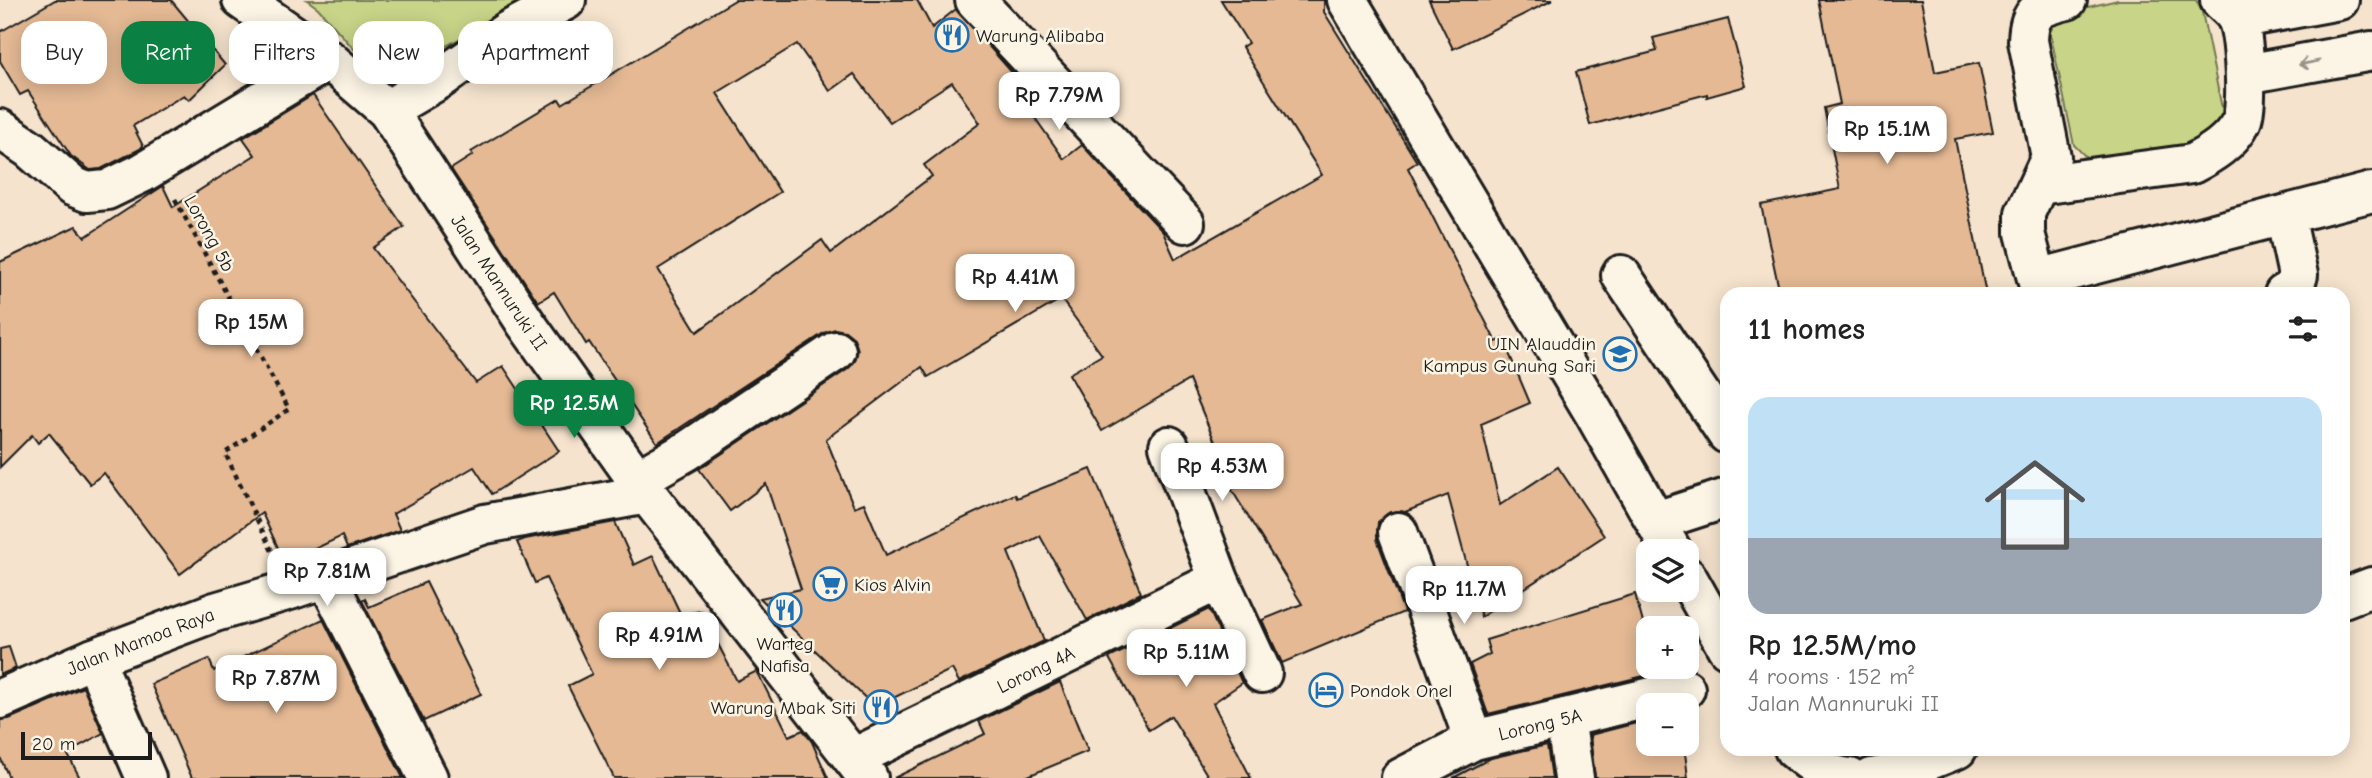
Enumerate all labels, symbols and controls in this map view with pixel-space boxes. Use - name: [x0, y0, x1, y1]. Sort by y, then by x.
- restaurant icon: Warung Alibaba: [933, 16, 971, 54]
- chip: Buy: [21, 21, 107, 84]
- chip: Rent: [121, 21, 215, 84]
- chip: Filters: [229, 21, 339, 84]
- chip: New: [353, 21, 444, 84]
- chip: Apartment: [458, 21, 613, 84]
- place label: Warung Alibaba: [976, 25, 1105, 47]
- one-way arrow: [2298, 56, 2321, 70]
- pin: Rp 7.79M: [987, 72, 1131, 132]
- text: Rp 7.79M: [1015, 81, 1103, 108]
- pin: Rp 15.1M: [1815, 106, 1959, 166]
- text: Rp 15.1M: [1844, 115, 1930, 142]
- street label: Lorong 5b: [179, 191, 239, 276]
- street label: Jalan Mannuruki II: [446, 211, 552, 355]
- pin: Rp 4.41M: [943, 254, 1087, 314]
- text: Rp 4.41M: [972, 263, 1058, 290]
- pin: Rp 15M: [194, 300, 308, 359]
- text: Rp 15M: [214, 308, 288, 335]
- icon: filters: [2284, 310, 2322, 348]
- text: 11 homes: [1748, 312, 1865, 347]
- place label: UIN Alauddin Kampus Gunung Sari: [1423, 333, 1596, 377]
- school or university icon: UIN Alauddin Kampus Gunung Sari: [1601, 335, 1639, 373]
- pin: Rp 12.5M: [502, 380, 646, 440]
- text: Rp 12.5M: [530, 389, 619, 416]
- icon: home: [1972, 442, 2098, 568]
- pin: Rp 4.53M: [1150, 444, 1294, 503]
- text: Rp 4.53M: [1177, 452, 1267, 479]
- map controls: [1636, 539, 1699, 756]
- button: layers: [1636, 539, 1699, 602]
- pin: Rp 7.81M: [255, 548, 399, 608]
- text: Rp 7.81M: [283, 557, 371, 584]
- supermarket icon: Kios Alvin: [811, 565, 849, 603]
- pin: Rp 11.7M: [1392, 566, 1536, 626]
- place label: Kios Alvin: [854, 574, 931, 596]
- text: Rp 11.7M: [1422, 575, 1506, 602]
- restaurant icon: Warteg Nafisa: [766, 591, 804, 629]
- street label: Jalan Mamoa Raya: [64, 603, 217, 680]
- pin: Rp 4.91M: [587, 612, 731, 672]
- button: +: [1636, 616, 1699, 679]
- text: Rp 4.91M: [615, 621, 703, 648]
- text: Rp 12.5M/mo: [1748, 628, 1917, 663]
- pin: Rp 5.11M: [1114, 630, 1258, 689]
- place label: Warteg Nafisa: [756, 633, 814, 677]
- text: Rp 5.11M: [1143, 638, 1229, 665]
- street label: Lorong 4A: [994, 642, 1078, 698]
- pin: Rp 7.87M: [204, 656, 348, 715]
- text: 4 rooms · 152 m²: [1748, 663, 1914, 690]
- text: Rp 7.87M: [232, 664, 320, 691]
- hotel icon: Pondok Onel: [1307, 671, 1345, 709]
- place label: Pondok Onel: [1350, 680, 1452, 702]
- restaurant icon: Warung Mbak Siti: [862, 688, 900, 726]
- text: Jalan Mannuruki II: [1748, 690, 1939, 717]
- button: −: [1636, 693, 1699, 756]
- place label: Warung Mbak Siti: [711, 697, 856, 719]
- street label: Lorong 5A: [1496, 704, 1584, 746]
- scale bar: [21, 729, 152, 761]
- text: 20 m: [32, 733, 76, 755]

